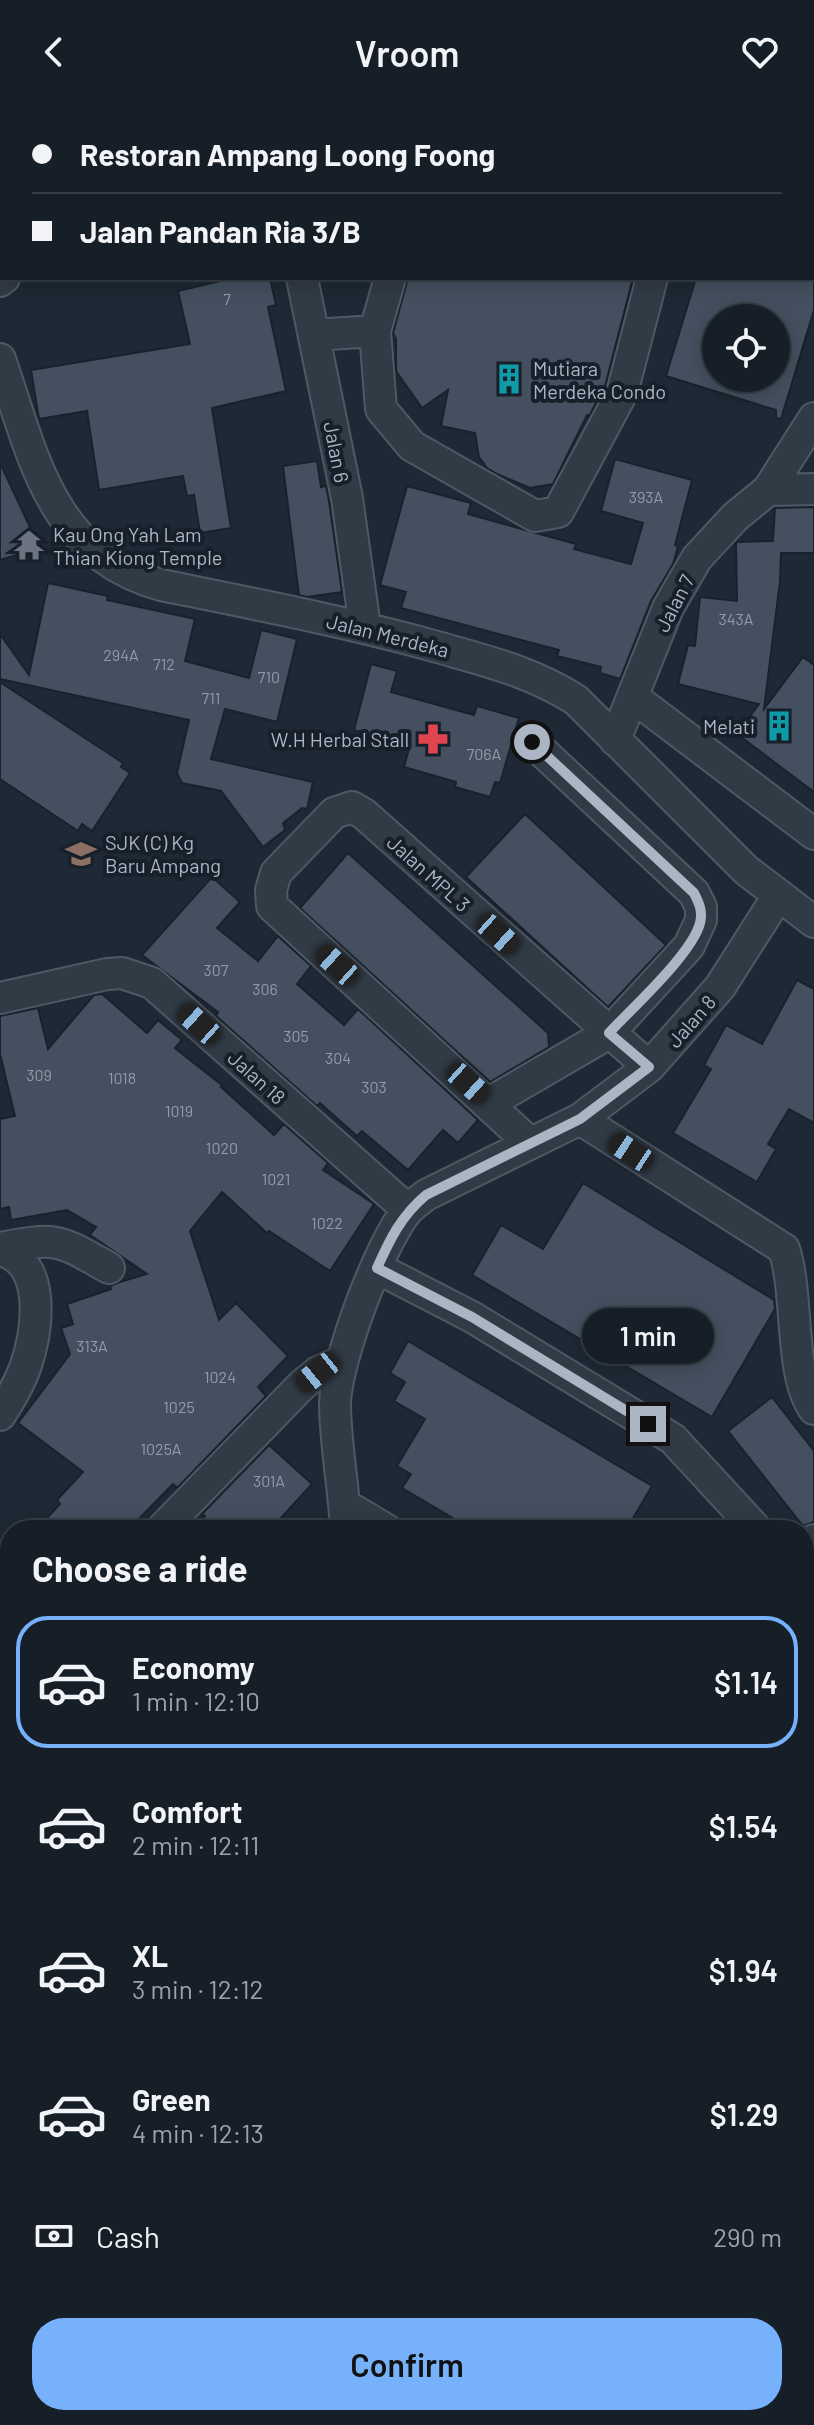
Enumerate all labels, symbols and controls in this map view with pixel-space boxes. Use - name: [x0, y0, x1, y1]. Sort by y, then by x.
- icon: back: [32, 30, 76, 74]
- icon: heart: [738, 30, 782, 74]
- text: Vroom: [355, 31, 459, 74]
- text: Restoran Ampang Loong Foong: [80, 136, 495, 172]
- text: Jalan Pandan Ria 3/B: [80, 213, 361, 249]
- house number: 7: [223, 289, 231, 308]
- map controls: [702, 304, 790, 392]
- button: locate: [702, 304, 790, 392]
- place label: Mutiara Merdeka Condo: [533, 356, 666, 403]
- building icon: Mutiara Merdeka Condo: [492, 362, 526, 396]
- street label: Jalan 6: [319, 419, 355, 485]
- house number: 393A: [629, 487, 664, 506]
- place label: Kau Ong Yah Lam Thian Kiong Temple: [53, 522, 222, 569]
- temple icon: Kau Ong Yah Lam Thian Kiong Temple: [12, 528, 46, 562]
- street label: Jalan 7: [650, 570, 699, 636]
- street label: Jalan Merdeka: [324, 608, 452, 662]
- house number: 343A: [718, 609, 754, 628]
- house number: 294A: [103, 645, 139, 664]
- house number: 712: [153, 654, 175, 673]
- house number: 710: [258, 667, 280, 686]
- house number: 711: [202, 688, 220, 707]
- building icon: Melati: [762, 709, 796, 743]
- place label: Melati: [703, 714, 755, 738]
- pharmacy icon: W.H Herbal Stall: [416, 722, 450, 756]
- route start: [514, 724, 550, 760]
- place label: W.H Herbal Stall: [271, 727, 409, 751]
- house number: 706A: [467, 744, 502, 763]
- place label: SJK (C) Kg Baru Ampang: [105, 830, 221, 877]
- street label: Jalan MPL 3: [383, 830, 475, 916]
- school or university icon: SJK (C) Kg Baru Ampang: [64, 837, 98, 871]
- car: [472, 909, 524, 959]
- car: [311, 940, 363, 990]
- house number: 307: [204, 960, 229, 979]
- house number: 306: [252, 979, 278, 998]
- street label: Jalan 8: [662, 990, 720, 1052]
- car: [173, 999, 225, 1049]
- house number: 305: [283, 1026, 309, 1045]
- street label: Jalan 18: [223, 1045, 291, 1109]
- house number: 304: [325, 1048, 351, 1067]
- car: [442, 1058, 494, 1108]
- house number: 309: [26, 1065, 52, 1084]
- house number: 1018: [108, 1068, 136, 1087]
- house number: 303: [361, 1077, 387, 1096]
- house number: 1019: [165, 1101, 193, 1120]
- car: [604, 1129, 658, 1175]
- house number: 1020: [206, 1138, 238, 1157]
- house number: 1021: [262, 1169, 290, 1188]
- house number: 1022: [311, 1213, 343, 1232]
- callout: 1 min: [582, 1308, 714, 1364]
- text: 1 min: [620, 1320, 676, 1351]
- house number: 313A: [76, 1336, 108, 1355]
- car: [292, 1348, 344, 1396]
- house number: 1024: [204, 1367, 236, 1386]
- house number: 1025: [163, 1397, 195, 1416]
- route end: [630, 1406, 666, 1442]
- house number: 1025A: [140, 1439, 182, 1458]
- house number: 301A: [253, 1471, 285, 1490]
- text: Choose a ride: [32, 1546, 248, 1589]
- icon: car: [36, 1646, 108, 1718]
- text: Economy: [132, 1649, 255, 1685]
- text: $1.14: [714, 1664, 778, 1700]
- text: 1 min · 12:10: [132, 1685, 260, 1716]
- icon: car: [36, 1790, 108, 1862]
- text: Comfort: [132, 1793, 242, 1829]
- text: $1.54: [709, 1808, 778, 1844]
- text: 2 min · 12:11: [132, 1829, 259, 1860]
- icon: car: [36, 1934, 108, 2006]
- text: XL: [132, 1937, 168, 1973]
- text: $1.94: [709, 1952, 778, 1988]
- text: 3 min · 12:12: [132, 1973, 263, 2004]
- icon: car: [36, 2078, 108, 2150]
- text: Green: [132, 2081, 211, 2117]
- text: $1.29: [710, 2096, 778, 2132]
- text: 4 min · 12:13: [132, 2117, 264, 2148]
- icon: cash: [32, 2214, 76, 2258]
- text: Cash: [96, 2218, 160, 2254]
- text: 290 m: [713, 2221, 782, 2252]
- button: Confirm: [32, 2318, 782, 2410]

